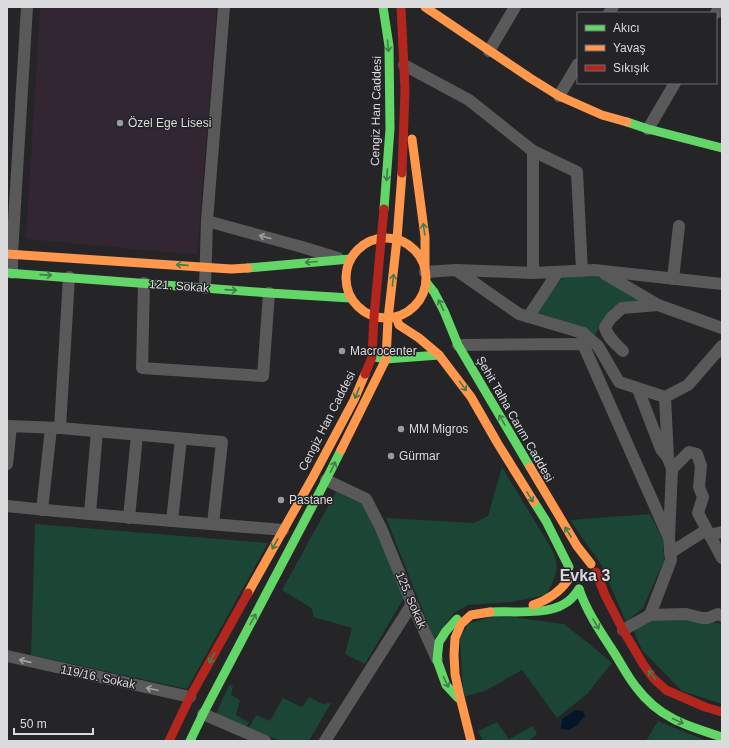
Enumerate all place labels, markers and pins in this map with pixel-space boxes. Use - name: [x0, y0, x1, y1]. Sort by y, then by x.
- place label: Özel Ege Lisesi: [128, 116, 211, 130]
- marker: Özel Ege Lisesi: [115, 118, 125, 128]
- place label: Macrocenter: [350, 344, 417, 358]
- marker: Macrocenter: [337, 346, 347, 356]
- place label: MM Migros: [409, 422, 468, 436]
- marker: MM Migros: [396, 424, 406, 434]
- place label: Gürmar: [399, 449, 440, 463]
- marker: Gürmar: [386, 451, 396, 461]
- place label: Pastane: [289, 493, 333, 507]
- marker: Pastane: [276, 495, 286, 505]

